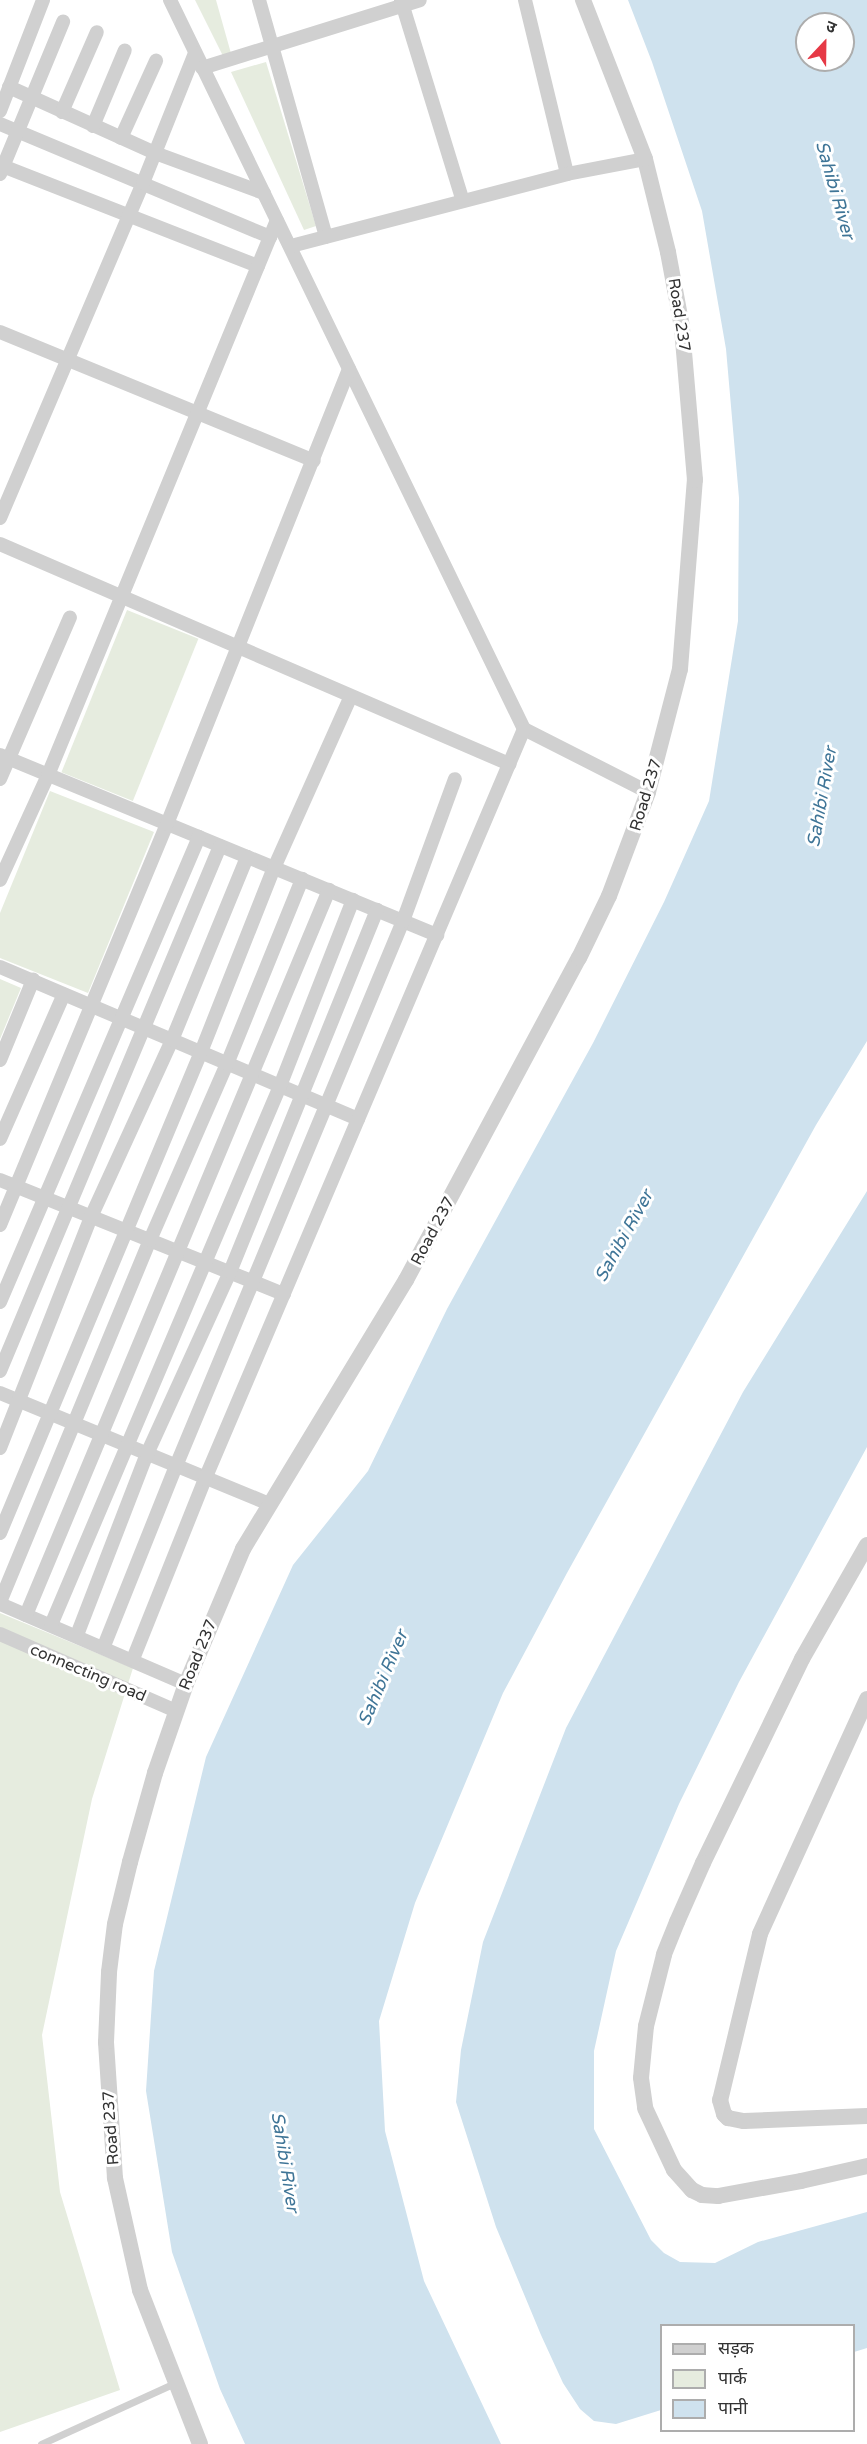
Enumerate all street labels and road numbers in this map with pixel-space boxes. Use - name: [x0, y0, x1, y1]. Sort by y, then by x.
- street label: Road 237: [664, 277, 694, 353]
- street label: Road 237: [626, 757, 666, 833]
- street label: Road 237: [407, 1194, 459, 1268]
- street label: Road 237: [175, 1617, 221, 1693]
- street label: connecting road: [27, 1640, 149, 1706]
- street label: Road 237: [99, 2090, 123, 2166]

